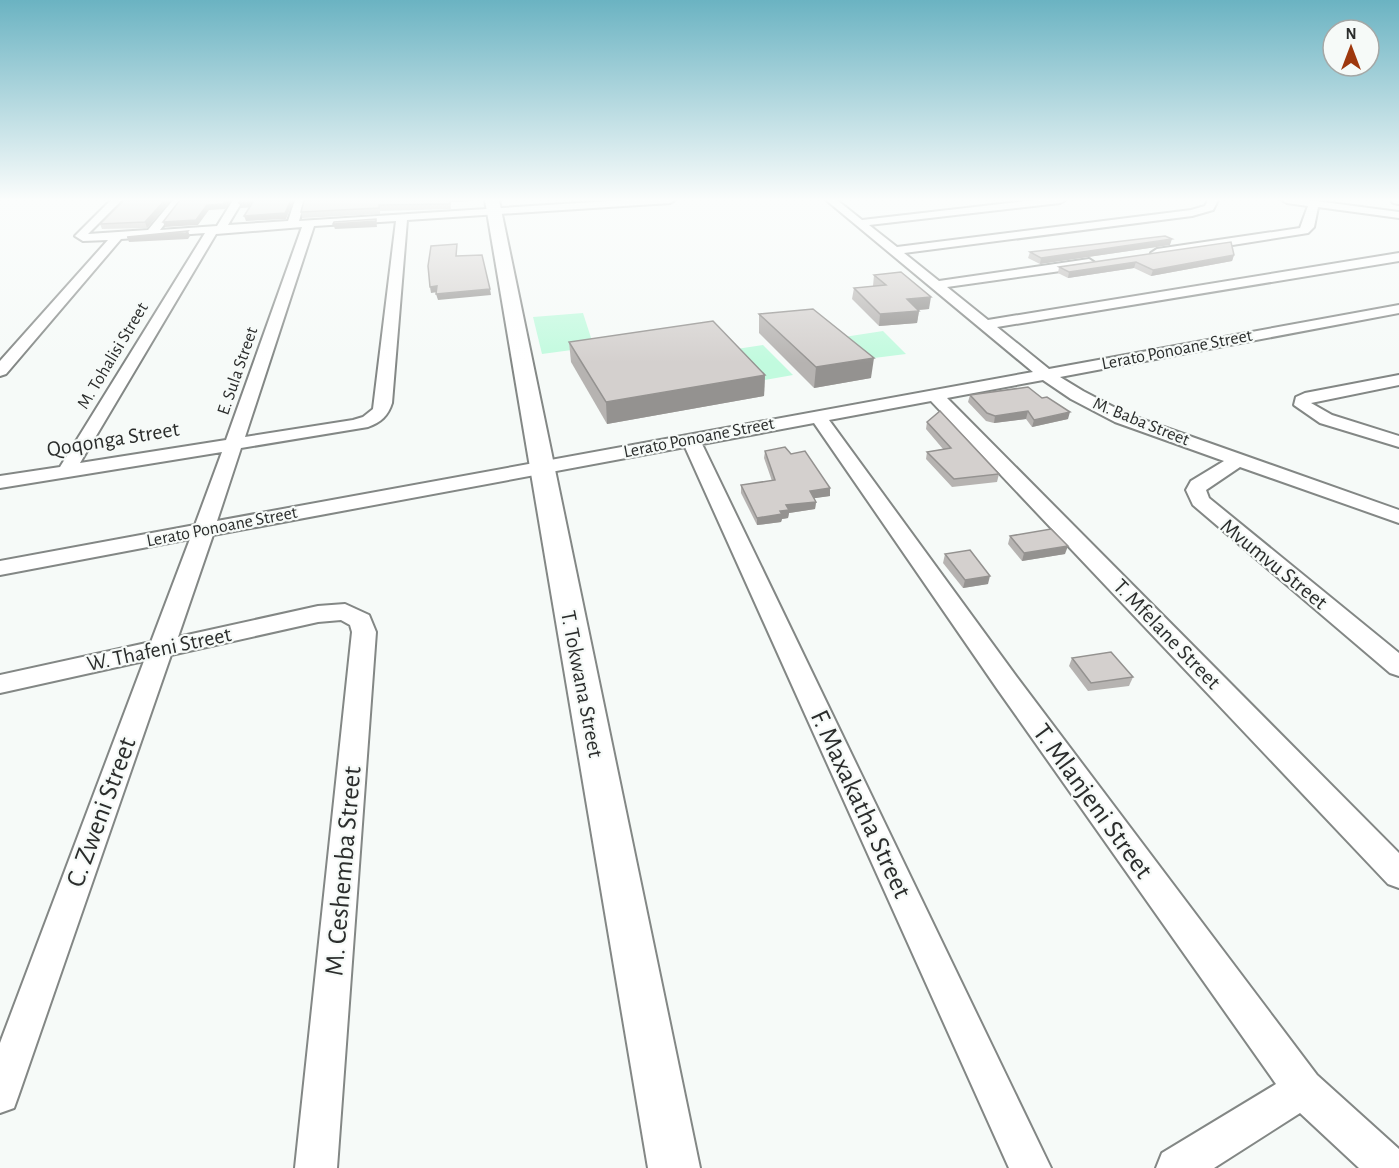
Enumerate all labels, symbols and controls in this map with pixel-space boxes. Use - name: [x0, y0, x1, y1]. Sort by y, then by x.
- north arrow: [1321, 18, 1381, 78]
- text: N: [1345, 26, 1357, 42]
- street label: M. Tohalisi Street: [74, 299, 152, 412]
- street label: E. Sula Street: [215, 325, 261, 417]
- street label: Lerato Ponoane Street: [1100, 326, 1254, 373]
- street label: M. Baba Street: [1090, 395, 1192, 450]
- street label: Lerato Ponoane Street: [622, 414, 776, 461]
- street label: Qoqonga Street: [45, 418, 181, 460]
- street label: Lerato Ponoane Street: [145, 503, 299, 550]
- street label: Mvumvu Street: [1216, 514, 1332, 614]
- street label: T. Mfelane Street: [1109, 575, 1225, 693]
- street label: T. Tokwana Street: [557, 609, 607, 759]
- street label: W. Thafeni Street: [85, 623, 233, 675]
- street label: F. Maxakatha Street: [806, 706, 917, 903]
- street label: T. Mlanjeni Street: [1027, 719, 1158, 884]
- street label: C. Zweni Street: [61, 733, 141, 890]
- street label: M. Ceshemba Street: [320, 765, 366, 977]

